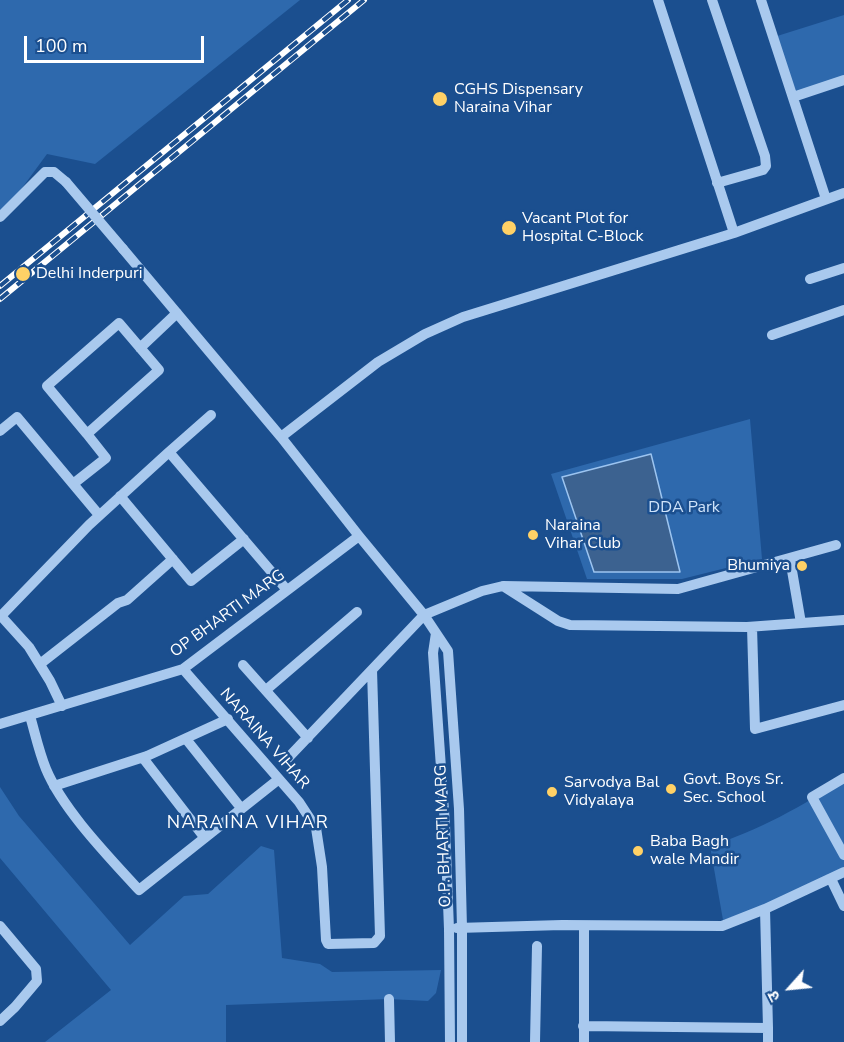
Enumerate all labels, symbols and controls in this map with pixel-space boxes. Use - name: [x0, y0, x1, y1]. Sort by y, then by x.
- scale bar: [27, 24, 207, 62]
- text: 100 m: [35, 34, 87, 58]
- place label: CGHS Dispensary Naraina Vihar: [454, 80, 583, 118]
- marker: CGHS Dispensary Naraina Vihar: [431, 90, 449, 108]
- place label: Vacant Plot for Hospital C-Block: [522, 209, 644, 247]
- marker: Vacant Plot for Hospital C-Block: [500, 219, 518, 237]
- place label: Delhi Inderpuri: [36, 264, 143, 284]
- marker: Delhi Inderpuri: [14, 265, 32, 283]
- park label: DDA Park: [648, 498, 720, 518]
- place label: Naraina Vihar Club: [545, 516, 621, 554]
- marker: Naraina Vihar Club: [526, 528, 540, 542]
- place label: Bhumiya: [727, 556, 790, 576]
- marker: Bhumiya: [795, 559, 809, 573]
- street label: OP BHARTI MARG: [167, 566, 289, 662]
- street label: NARAINA VIHAR: [215, 685, 313, 793]
- street label: O.P. BHARTI MARG: [432, 764, 456, 908]
- place label: Govt. Boys Sr. Sec. School: [683, 770, 784, 808]
- place label: Sarvodya Bal Vidyalaya: [564, 773, 660, 811]
- marker: Govt. Boys Sr. Sec. School: [664, 782, 678, 796]
- marker: Sarvodya Bal Vidyalaya: [545, 785, 559, 799]
- district label: NARAINA VIHAR: [167, 813, 329, 835]
- place label: Baba Bagh wale Mandir: [650, 832, 739, 870]
- marker: Baba Bagh wale Mandir: [631, 844, 645, 858]
- north arrow: [760, 958, 820, 1018]
- text: उ: [762, 987, 786, 1005]

